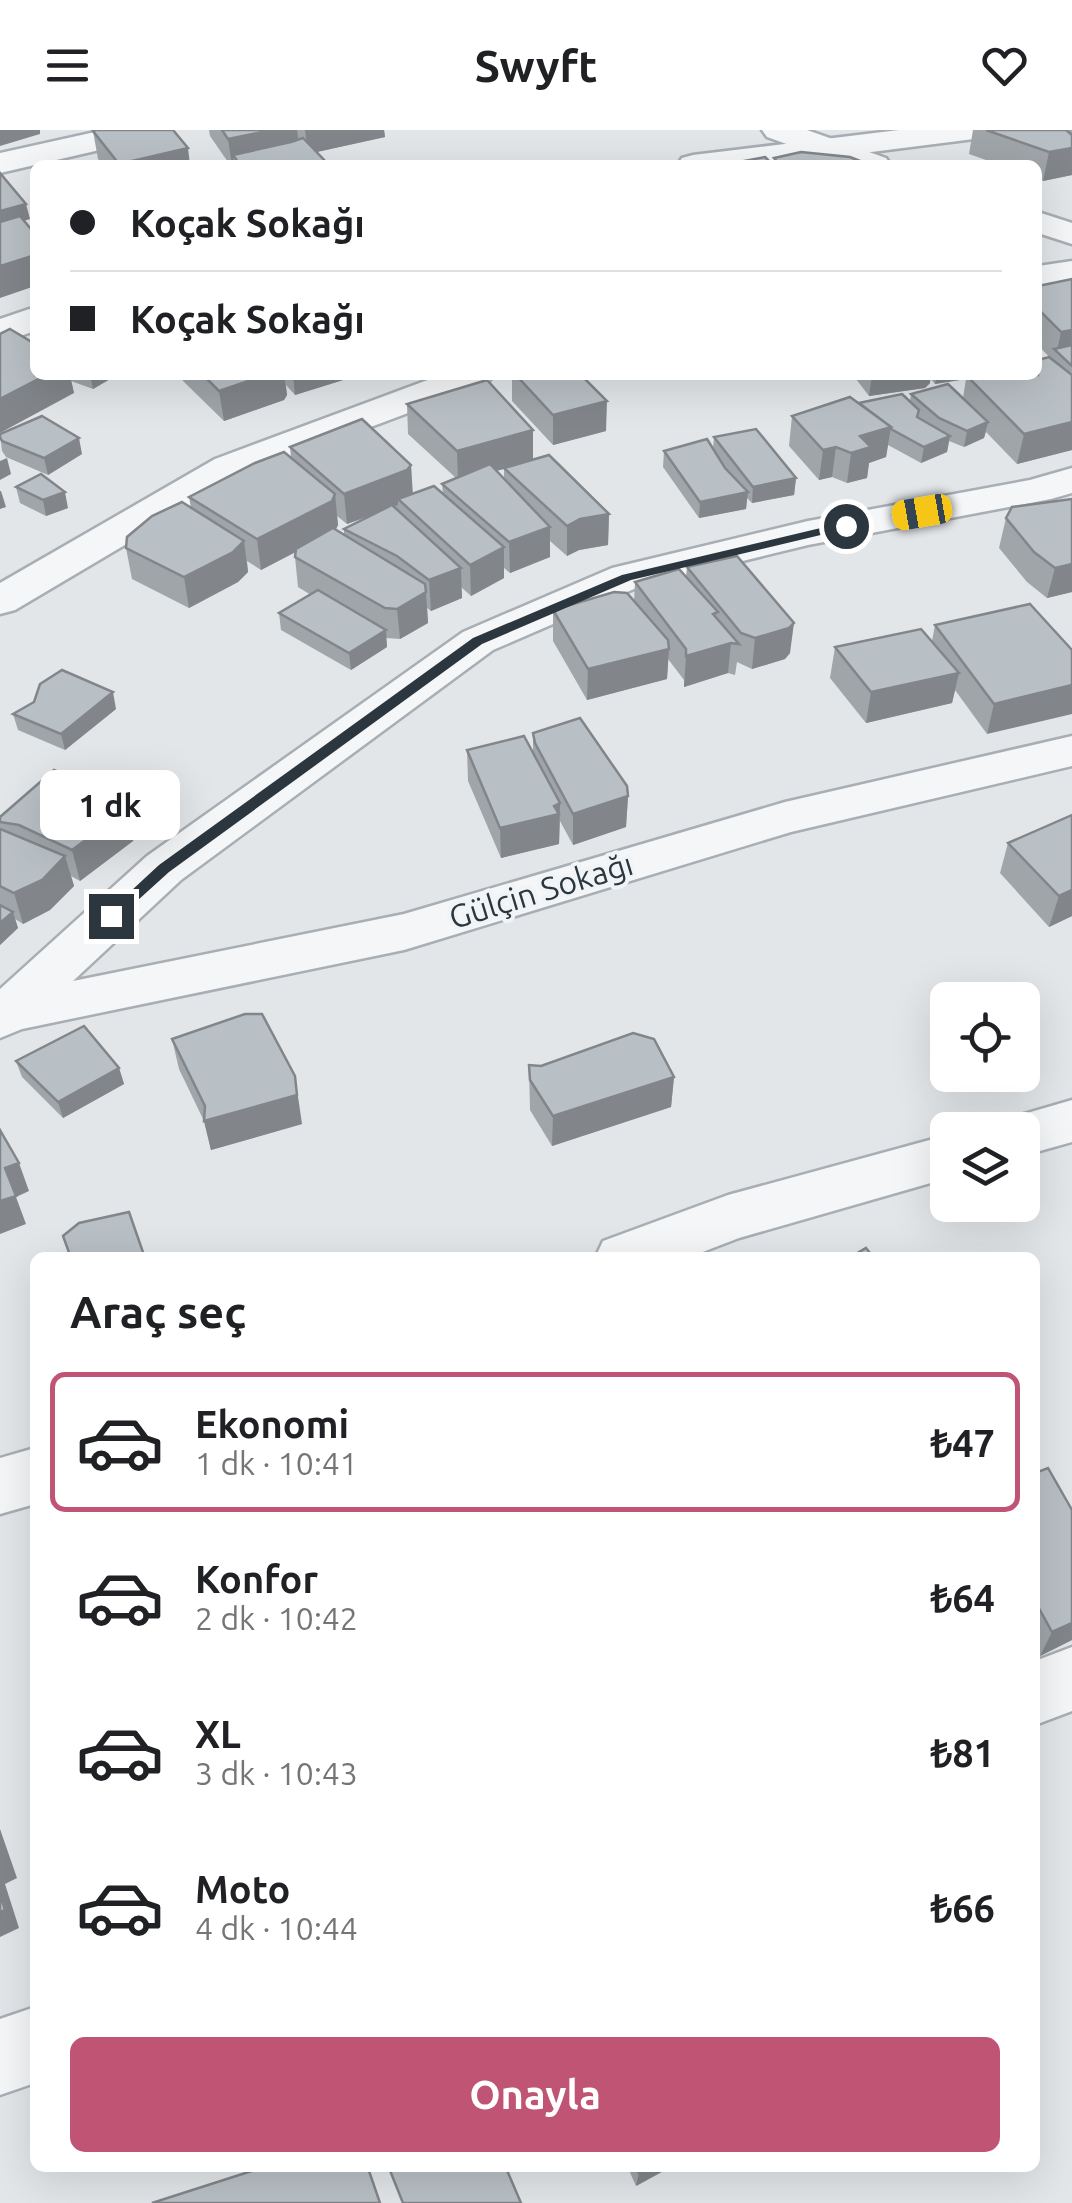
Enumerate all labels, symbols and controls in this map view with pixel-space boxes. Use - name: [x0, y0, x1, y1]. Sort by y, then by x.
- icon: menu: [40, 38, 95, 93]
- icon: heart: [977, 38, 1032, 93]
- text: Swyft: [474, 40, 598, 91]
- text: Koçak Sokağı: [130, 202, 365, 244]
- text: Koçak Sokağı: [130, 298, 365, 340]
- car: [890, 492, 954, 532]
- route start: [824, 504, 869, 549]
- callout: 1 dk: [41, 771, 181, 841]
- text: 1 dk: [79, 787, 141, 823]
- street label: Gülçin Sokağı: [444, 845, 637, 935]
- route end: [89, 894, 134, 939]
- map controls: [930, 982, 1040, 1222]
- button: locate: [930, 982, 1040, 1092]
- button: layers: [930, 1112, 1040, 1222]
- text: Araç seç: [70, 1286, 246, 1337]
- icon: car: [75, 1397, 165, 1487]
- text: Ekonomi: [195, 1403, 349, 1445]
- text: ₺47: [930, 1422, 995, 1464]
- text: 1 dk · 10:41: [195, 1445, 358, 1481]
- icon: car: [75, 1552, 165, 1642]
- text: Konfor: [195, 1558, 318, 1600]
- text: ₺64: [930, 1577, 995, 1619]
- text: 2 dk · 10:42: [195, 1600, 358, 1636]
- icon: car: [75, 1707, 165, 1797]
- text: XL: [195, 1713, 241, 1755]
- text: ₺81: [930, 1732, 995, 1774]
- text: 3 dk · 10:43: [195, 1755, 358, 1791]
- icon: car: [75, 1862, 165, 1952]
- text: Moto: [195, 1868, 290, 1910]
- text: ₺66: [930, 1887, 995, 1929]
- text: 4 dk · 10:44: [195, 1910, 358, 1946]
- button: Onayla: [70, 2037, 1000, 2152]

